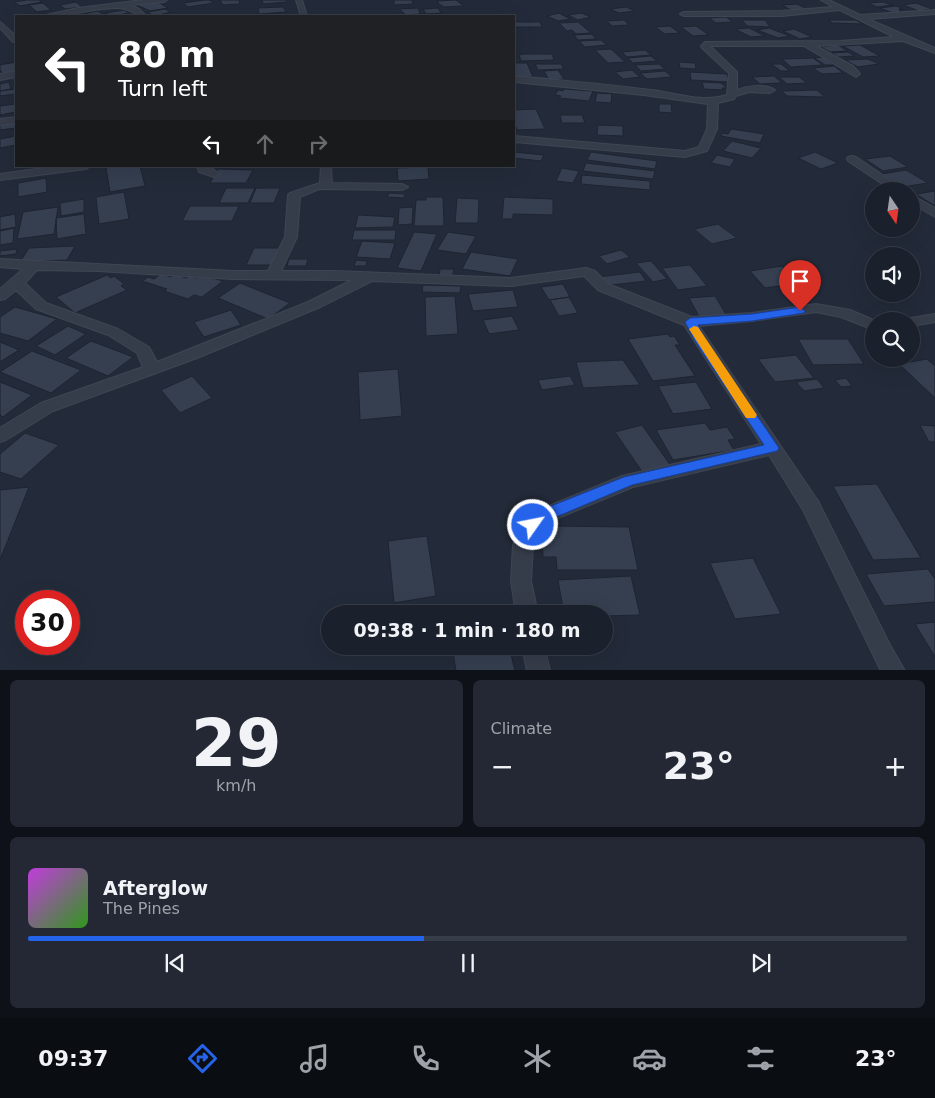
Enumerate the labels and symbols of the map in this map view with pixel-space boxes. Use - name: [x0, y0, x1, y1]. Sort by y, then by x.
- north arrow: [865, 182, 920, 238]
- pin: [779, 260, 821, 311]
- position arrow: [506, 498, 558, 550]
- speed limit sign: 30: [15, 590, 80, 655]

